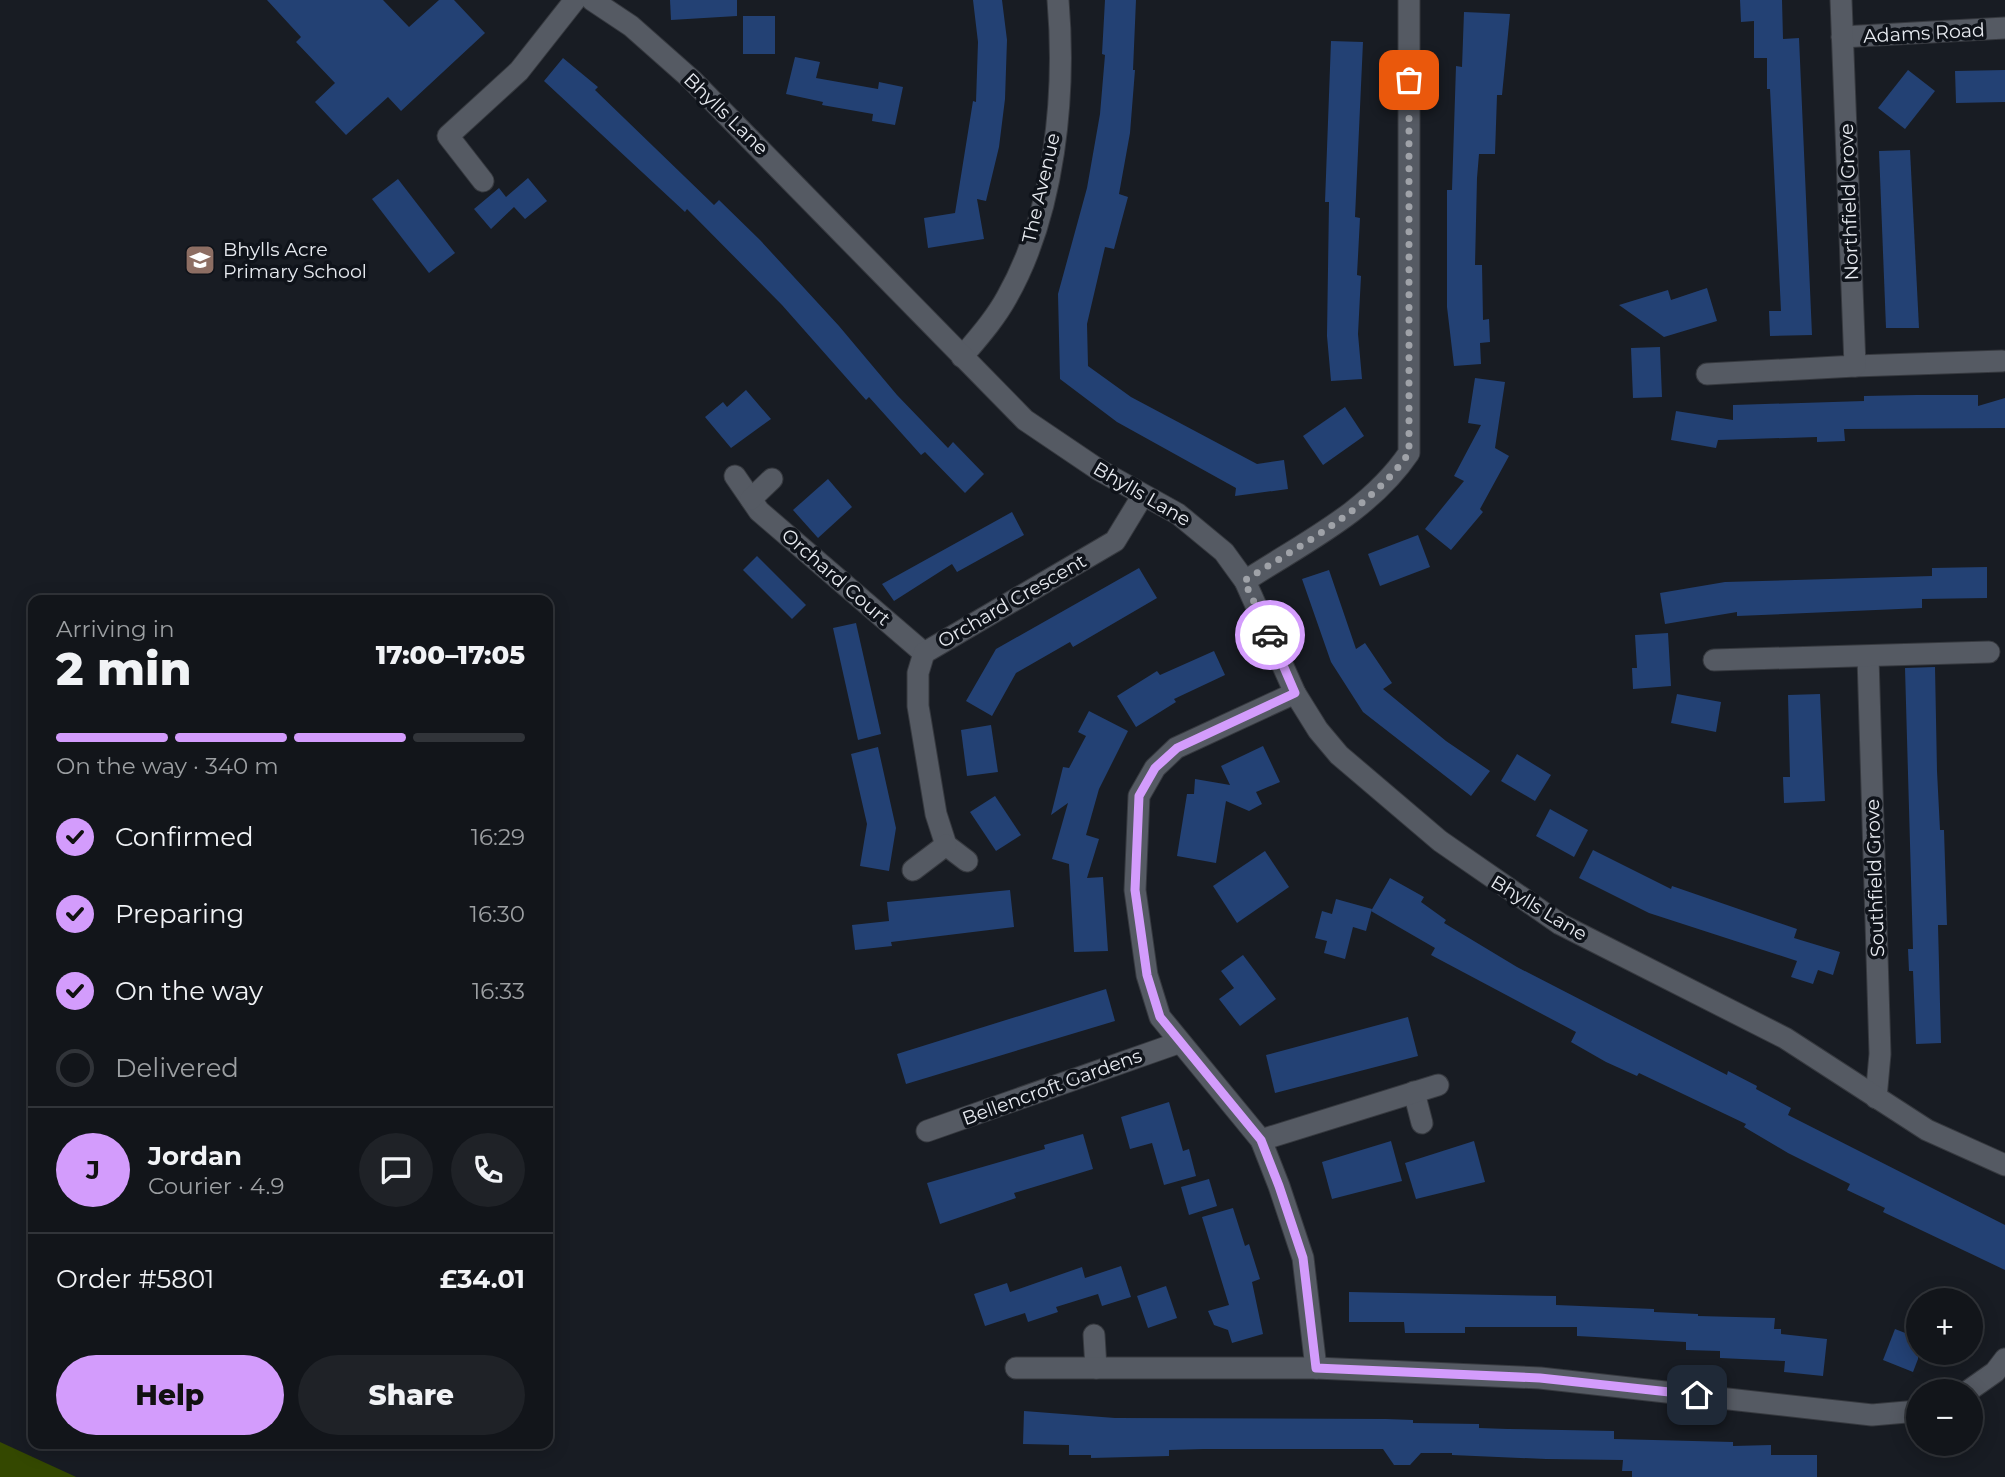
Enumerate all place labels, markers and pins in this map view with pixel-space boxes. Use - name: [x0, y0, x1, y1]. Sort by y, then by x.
- pin: [1379, 50, 1439, 110]
- place label: Bhylls Acre Primary School: [223, 238, 367, 283]
- school or university icon: Bhylls Acre Primary School: [183, 243, 217, 277]
- pin: [1667, 1365, 1727, 1425]

